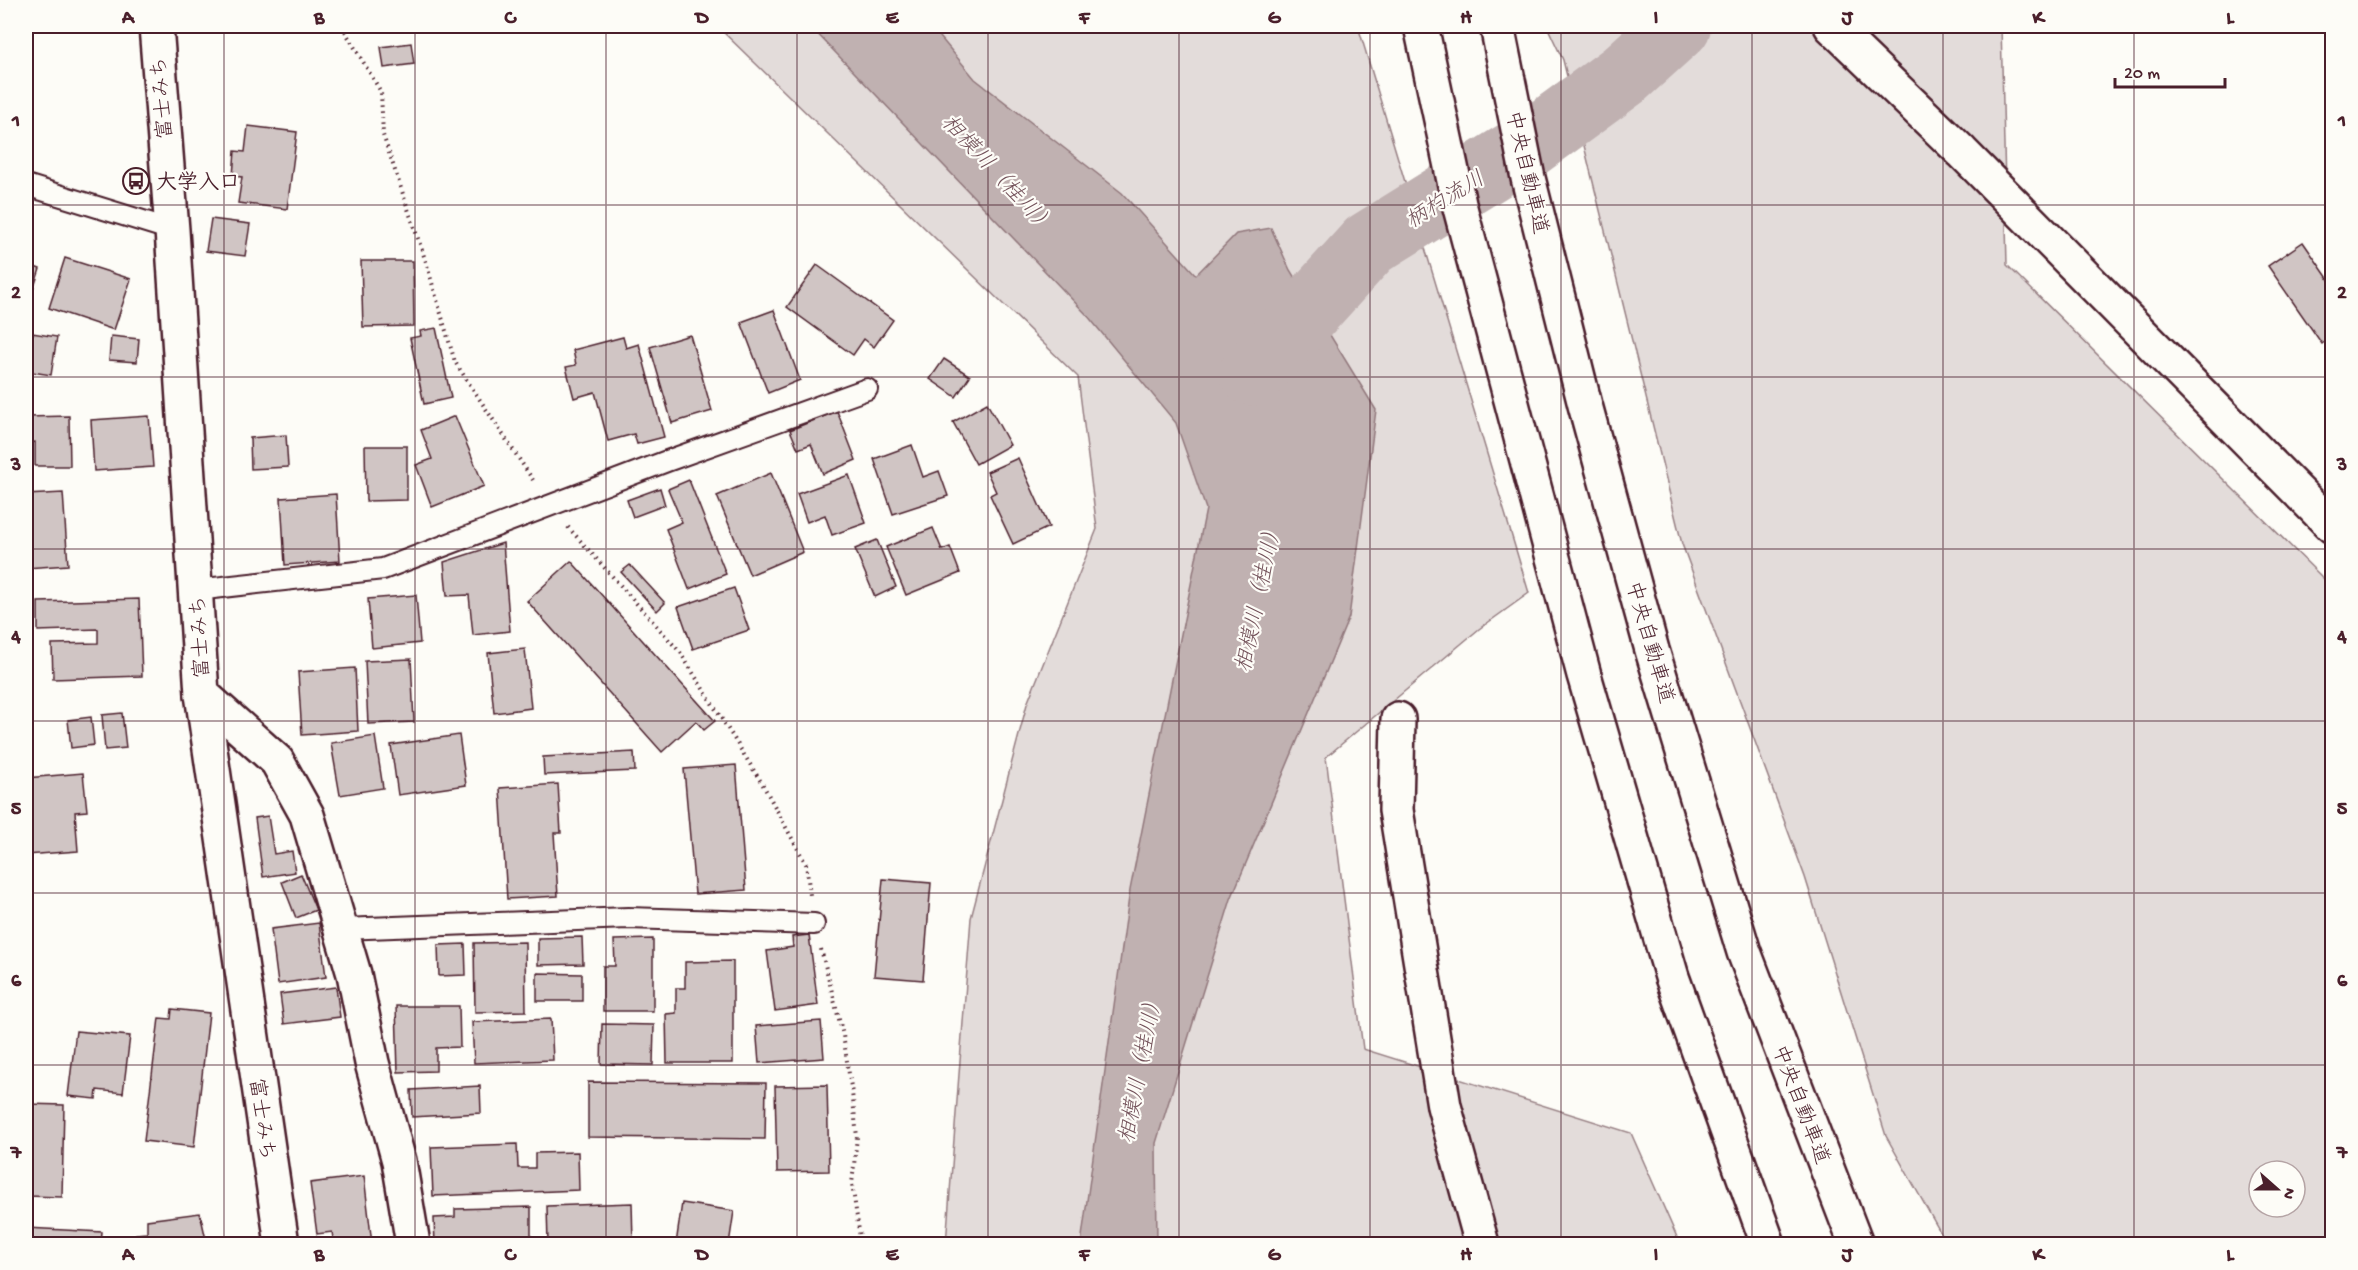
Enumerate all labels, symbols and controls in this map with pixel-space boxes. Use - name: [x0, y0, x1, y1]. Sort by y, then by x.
- text: A: [121, 8, 136, 31]
- text: B: [313, 8, 325, 31]
- text: C: [504, 8, 518, 31]
- text: D: [693, 8, 709, 31]
- text: E: [886, 8, 900, 31]
- text: F: [1078, 8, 1091, 31]
- text: G: [1268, 8, 1282, 31]
- text: H: [1460, 8, 1472, 31]
- text: I: [1654, 8, 1659, 31]
- text: J: [1841, 8, 1854, 31]
- text: K: [2031, 8, 2046, 31]
- text: L: [2226, 8, 2235, 31]
- scale bar: [2115, 51, 2224, 89]
- street label: 富士みち: [147, 55, 181, 140]
- text: 20 m: [2124, 64, 2160, 85]
- street label: 中央自動車道: [1498, 108, 1553, 237]
- water label: 相模川（桂川）: [934, 110, 1059, 241]
- text: 1: [11, 111, 20, 134]
- text: 1: [2337, 111, 2346, 134]
- bus stop icon: 大学入口: [121, 166, 151, 196]
- water label: 柄杓流川: [1401, 166, 1490, 236]
- place label: 大学入口: [156, 171, 240, 197]
- text: 2: [11, 283, 21, 306]
- text: 2: [2337, 283, 2347, 306]
- text: 3: [10, 455, 21, 478]
- text: 3: [2336, 455, 2347, 478]
- water label: 相模川（桂川）: [1231, 519, 1290, 675]
- street label: 中央自動車道: [1618, 578, 1679, 707]
- street label: 富士みち: [187, 595, 217, 679]
- text: 4: [10, 627, 21, 650]
- text: 4: [2336, 627, 2347, 650]
- text: 5: [11, 799, 22, 822]
- text: 5: [2337, 799, 2348, 822]
- text: 6: [11, 971, 22, 994]
- text: 6: [2337, 971, 2348, 994]
- water label: 相模川（桂川）: [1114, 989, 1170, 1146]
- street label: 中央自動車道: [1764, 1041, 1835, 1169]
- street label: 富士みち: [241, 1076, 279, 1162]
- text: 7: [10, 1143, 23, 1166]
- text: 7: [2336, 1143, 2349, 1166]
- north arrow: [2247, 1159, 2307, 1219]
- text: N: [2277, 1185, 2298, 1202]
- text: A: [121, 1245, 136, 1268]
- text: B: [313, 1245, 325, 1268]
- text: C: [504, 1245, 518, 1268]
- text: D: [693, 1245, 709, 1268]
- text: E: [886, 1245, 900, 1268]
- text: F: [1078, 1245, 1091, 1268]
- text: G: [1268, 1245, 1282, 1268]
- text: H: [1460, 1245, 1472, 1268]
- text: I: [1654, 1245, 1659, 1268]
- text: J: [1841, 1245, 1854, 1268]
- text: K: [2031, 1245, 2046, 1268]
- text: L: [2226, 1245, 2235, 1268]

